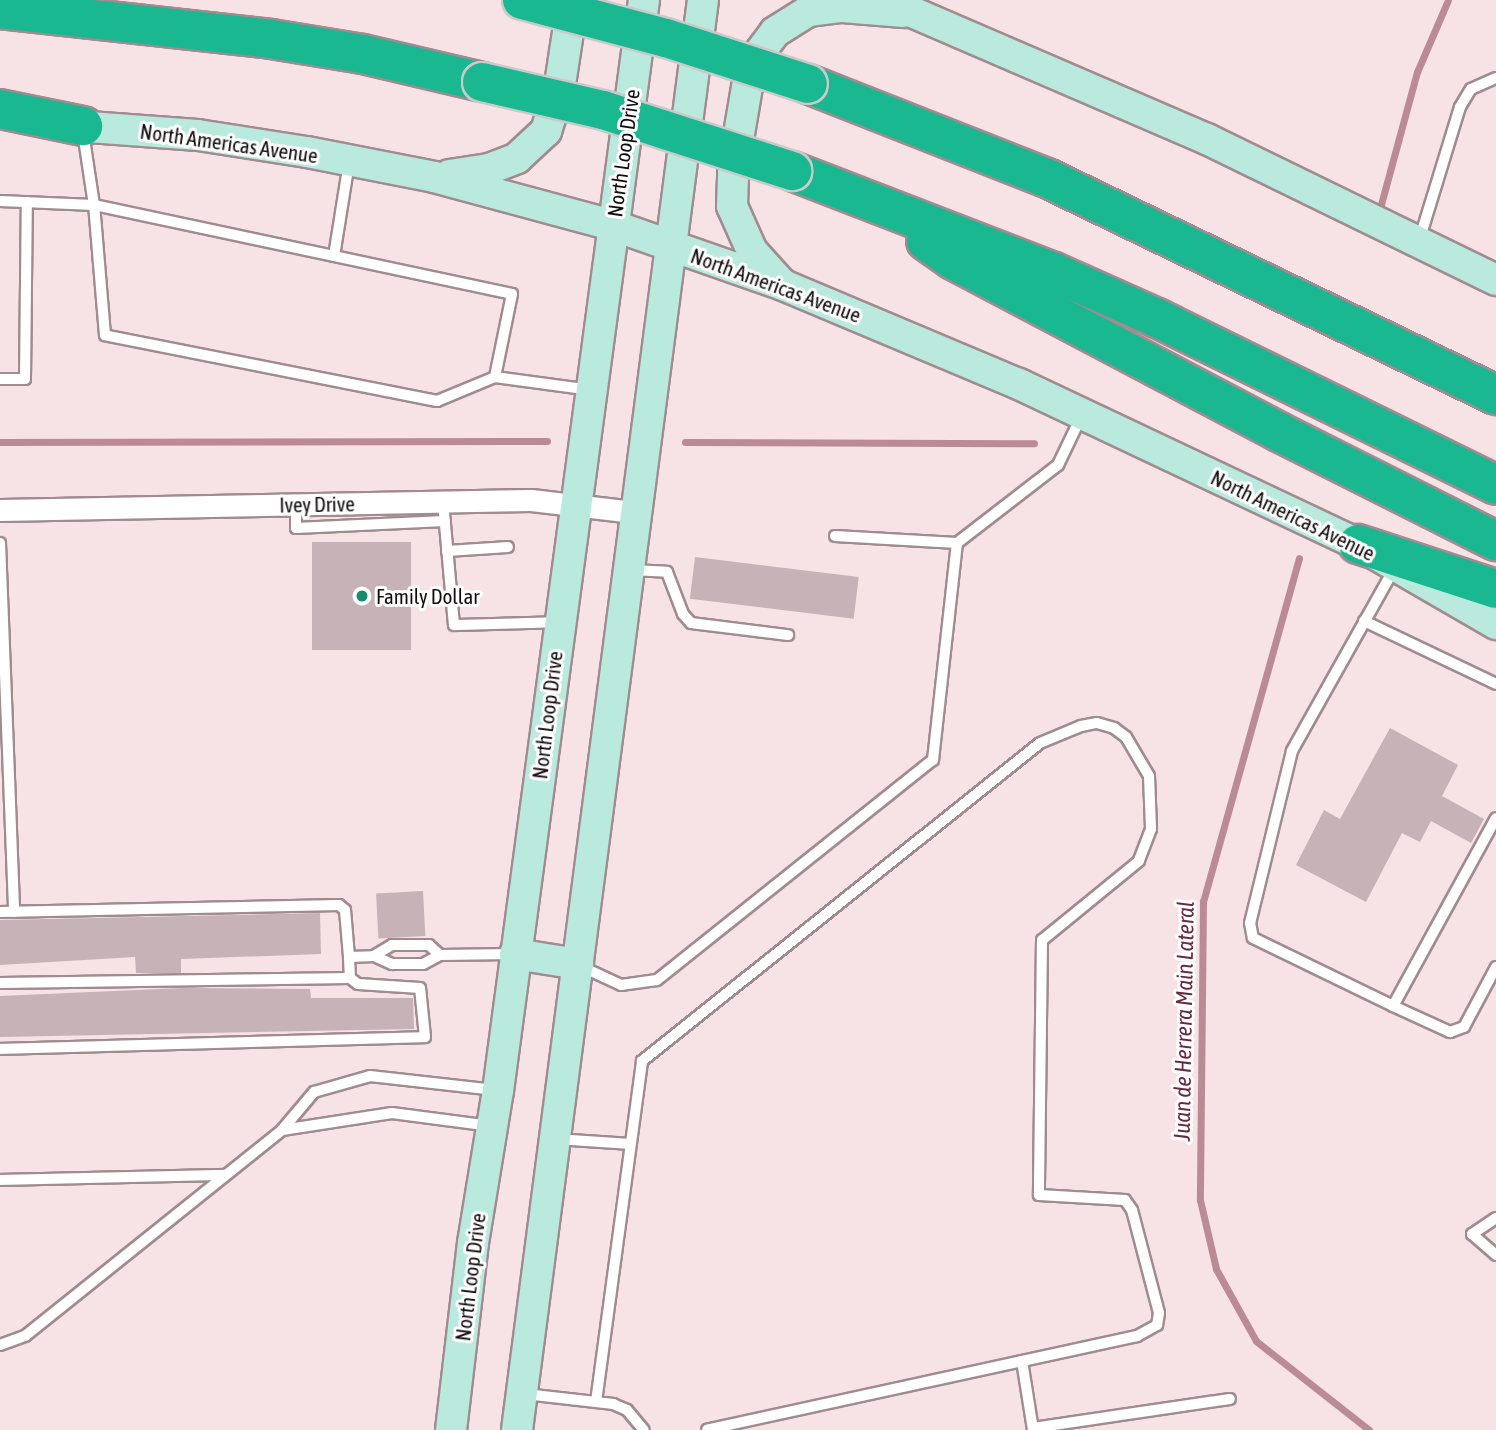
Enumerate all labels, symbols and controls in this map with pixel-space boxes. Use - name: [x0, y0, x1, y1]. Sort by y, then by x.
- street label: North Loop Drive: [602, 87, 644, 219]
- street label: North Americas Avenue: [138, 118, 320, 168]
- street label: North Americas Avenue: [687, 243, 865, 327]
- street label: North Americas Avenue: [1207, 464, 1379, 566]
- street label: Ivey Drive: [279, 491, 355, 517]
- place label: Family Dollar: [376, 583, 479, 609]
- marker: Family Dollar: [354, 588, 370, 604]
- street label: North Loop Drive: [527, 650, 567, 780]
- water label: Juan de Herrera Main Lateral: [1168, 901, 1200, 1141]
- street label: North Loop Drive: [450, 1212, 490, 1342]

